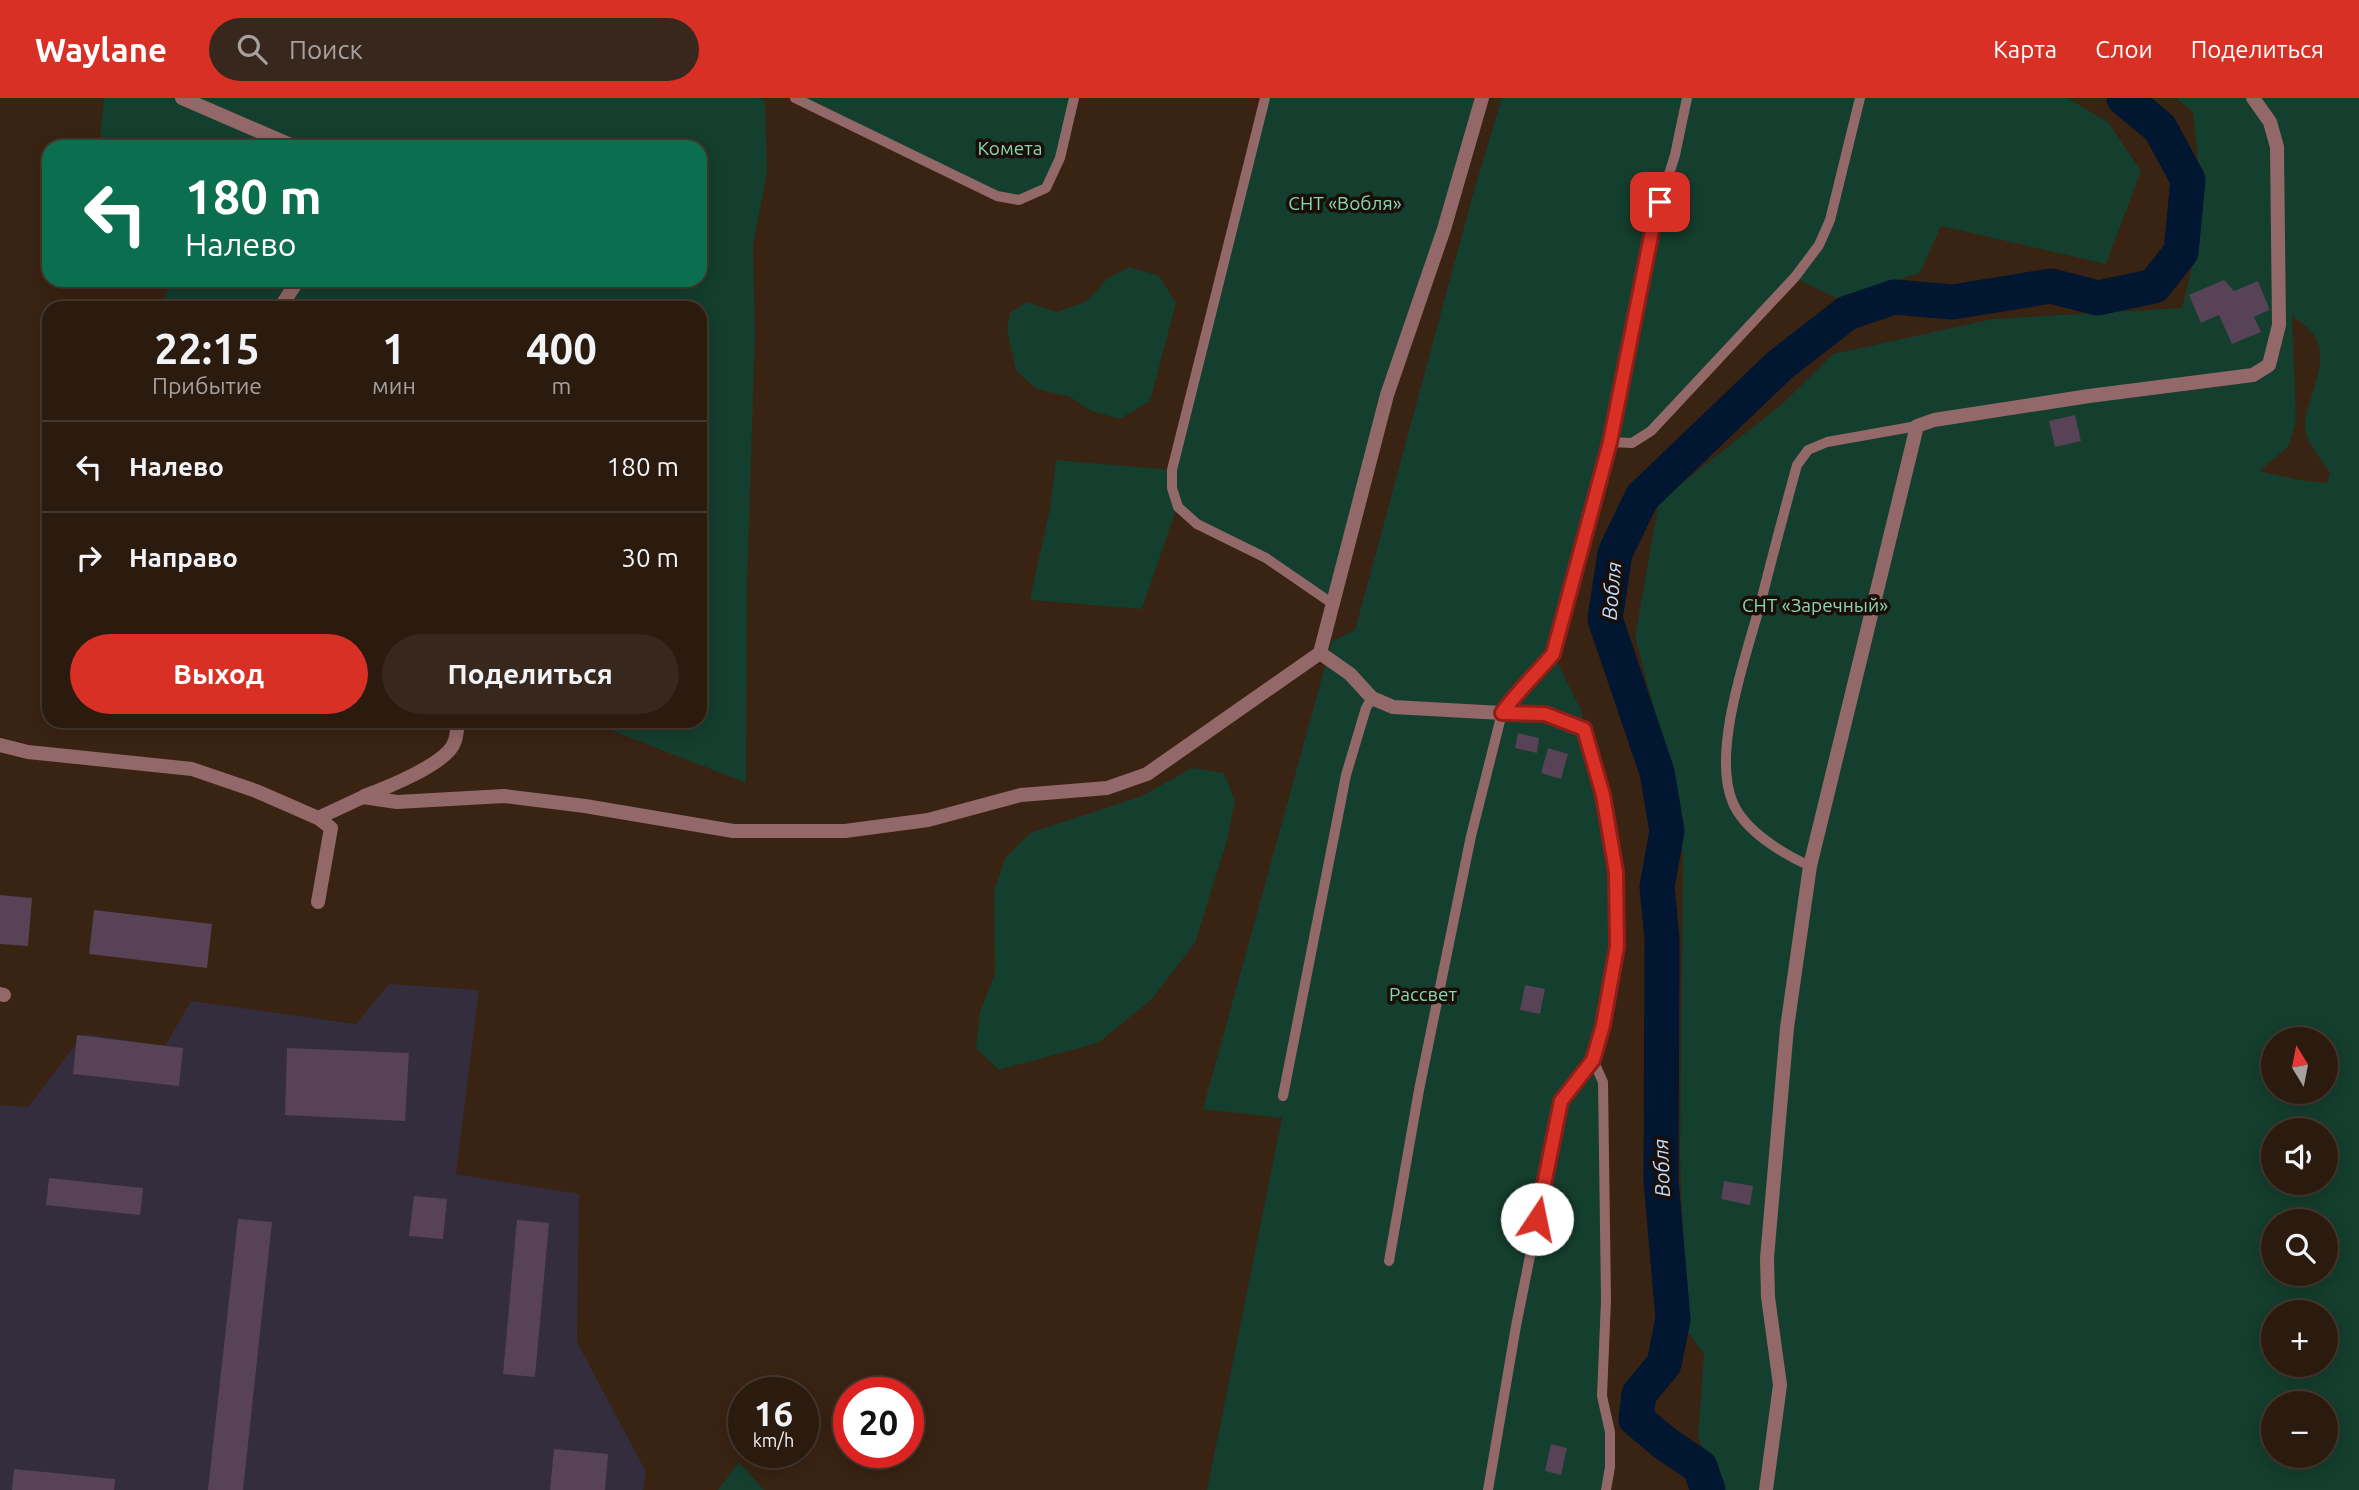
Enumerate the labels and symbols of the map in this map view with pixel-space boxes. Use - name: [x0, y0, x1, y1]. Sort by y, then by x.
- park label: Комета: [978, 137, 1042, 159]
- pin: [1630, 172, 1690, 232]
- park label: СНТ «Вобля»: [1288, 192, 1402, 214]
- water label: Вобля: [1597, 561, 1625, 621]
- park label: СНТ «Заречный»: [1742, 594, 1888, 616]
- park label: Рассвет: [1389, 983, 1458, 1005]
- north arrow: [2261, 1027, 2338, 1104]
- water label: Вобля: [1648, 1138, 1674, 1197]
- position arrow: [1500, 1182, 1574, 1256]
- speed limit sign: 20: [833, 1377, 924, 1468]

